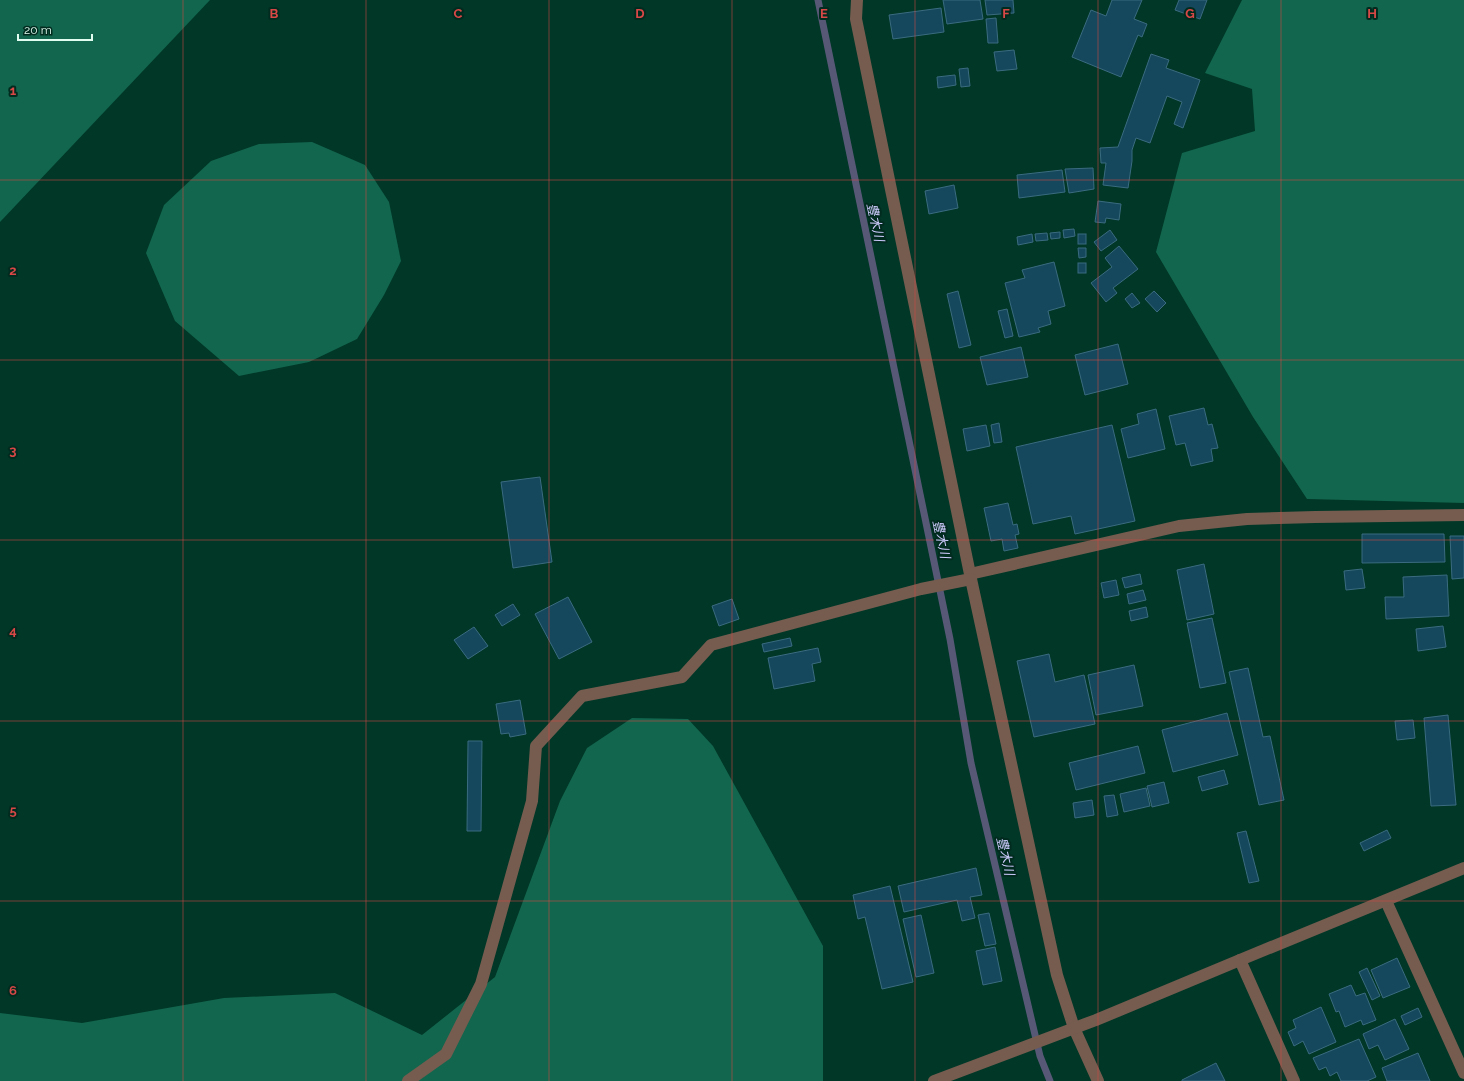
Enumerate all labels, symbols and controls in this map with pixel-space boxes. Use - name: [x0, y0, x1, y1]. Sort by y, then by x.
- text: B: [270, 6, 279, 21]
- text: C: [454, 6, 463, 21]
- text: D: [635, 6, 645, 21]
- text: E: [820, 6, 828, 21]
- text: F: [1002, 6, 1010, 21]
- text: G: [1185, 6, 1195, 21]
- text: H: [1367, 6, 1377, 21]
- scale bar: [18, 16, 92, 42]
- text: 20 m: [24, 23, 52, 37]
- text: 1: [10, 83, 17, 98]
- water label: 豊木川: [864, 201, 887, 245]
- text: 2: [9, 263, 17, 278]
- text: 3: [9, 443, 17, 458]
- water label: 豊木川: [930, 518, 953, 562]
- text: 4: [9, 623, 17, 638]
- text: 5: [9, 803, 17, 818]
- water label: 豊木川: [994, 835, 1018, 879]
- text: 6: [9, 983, 17, 998]

